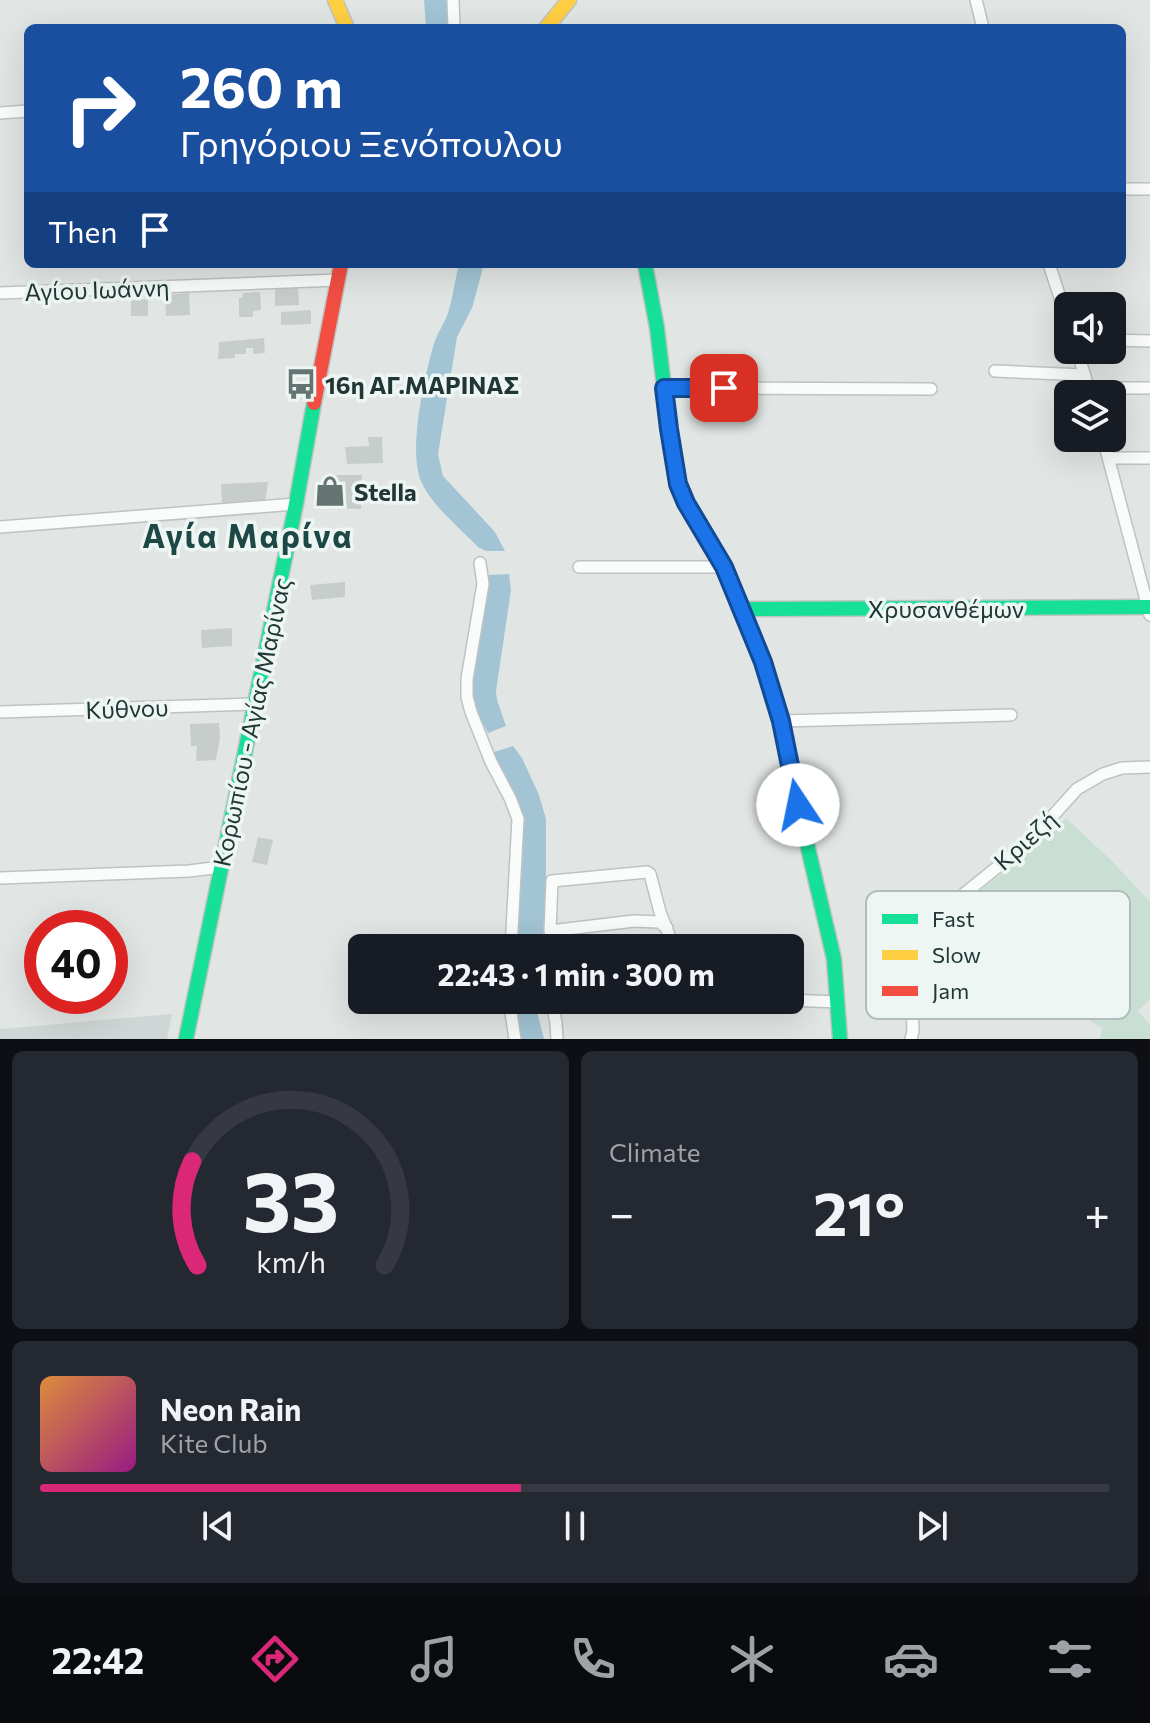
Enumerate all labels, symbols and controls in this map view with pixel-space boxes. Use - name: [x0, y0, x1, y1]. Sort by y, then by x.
- text: 260 m: [180, 51, 343, 120]
- icon: right: [48, 56, 152, 160]
- text: Γρηγόριου Ξενόπουλου: [180, 120, 563, 164]
- icon: arrive: [133, 208, 177, 252]
- text: Then: [48, 212, 117, 249]
- street label: Αγίου Ιωάννη: [24, 272, 170, 306]
- map controls: [1054, 292, 1126, 452]
- button: sound: [1054, 292, 1126, 364]
- pin: [690, 354, 758, 422]
- icon: arrive: [702, 366, 746, 410]
- bus stop icon: 16η ΑΓ.ΜΑΡΙΝΑΣ: [284, 367, 318, 401]
- place label: 16η ΑΓ.ΜΑΡΙΝΑΣ: [325, 370, 519, 399]
- button: layers: [1054, 380, 1126, 452]
- shop icon: Stella: [313, 474, 347, 508]
- place label: Stella: [354, 477, 417, 506]
- district label: Αγία Μαρίνα: [142, 515, 354, 555]
- street label: Κορωπίου - Αγίας Μαρίνας: [206, 575, 296, 869]
- street label: Χρυσανθέμων: [868, 594, 1024, 623]
- street label: Κύθνου: [85, 692, 169, 724]
- position arrow: [756, 763, 840, 847]
- street label: Κριεζή: [988, 804, 1062, 876]
- legend: [866, 891, 1130, 1019]
- text: Fast: [932, 905, 975, 932]
- speed limit sign: 40: [24, 910, 128, 1014]
- text: Slow: [932, 941, 981, 968]
- text: 22:43 · 1 min · 300 m: [437, 955, 715, 992]
- text: Jam: [932, 977, 969, 1004]
- text: Climate: [609, 1136, 701, 1167]
- text: 33: [242, 1147, 339, 1249]
- text: 21°: [813, 1175, 905, 1248]
- text: −: [609, 1185, 634, 1239]
- text: +: [1084, 1185, 1110, 1239]
- text: km/h: [256, 1244, 325, 1279]
- text: Neon Rain: [160, 1390, 301, 1427]
- text: Kite Club: [160, 1427, 268, 1458]
- icon: previous: [196, 1504, 240, 1548]
- icon: pause: [553, 1504, 597, 1548]
- icon: next: [910, 1504, 954, 1548]
- icon: directions: [247, 1631, 303, 1687]
- icon: music: [406, 1631, 462, 1687]
- icon: phone: [565, 1631, 621, 1687]
- icon: climate: [724, 1631, 780, 1687]
- icon: car: [883, 1631, 939, 1687]
- icon: filters: [1042, 1631, 1098, 1687]
- text: 22:42: [52, 1637, 144, 1681]

